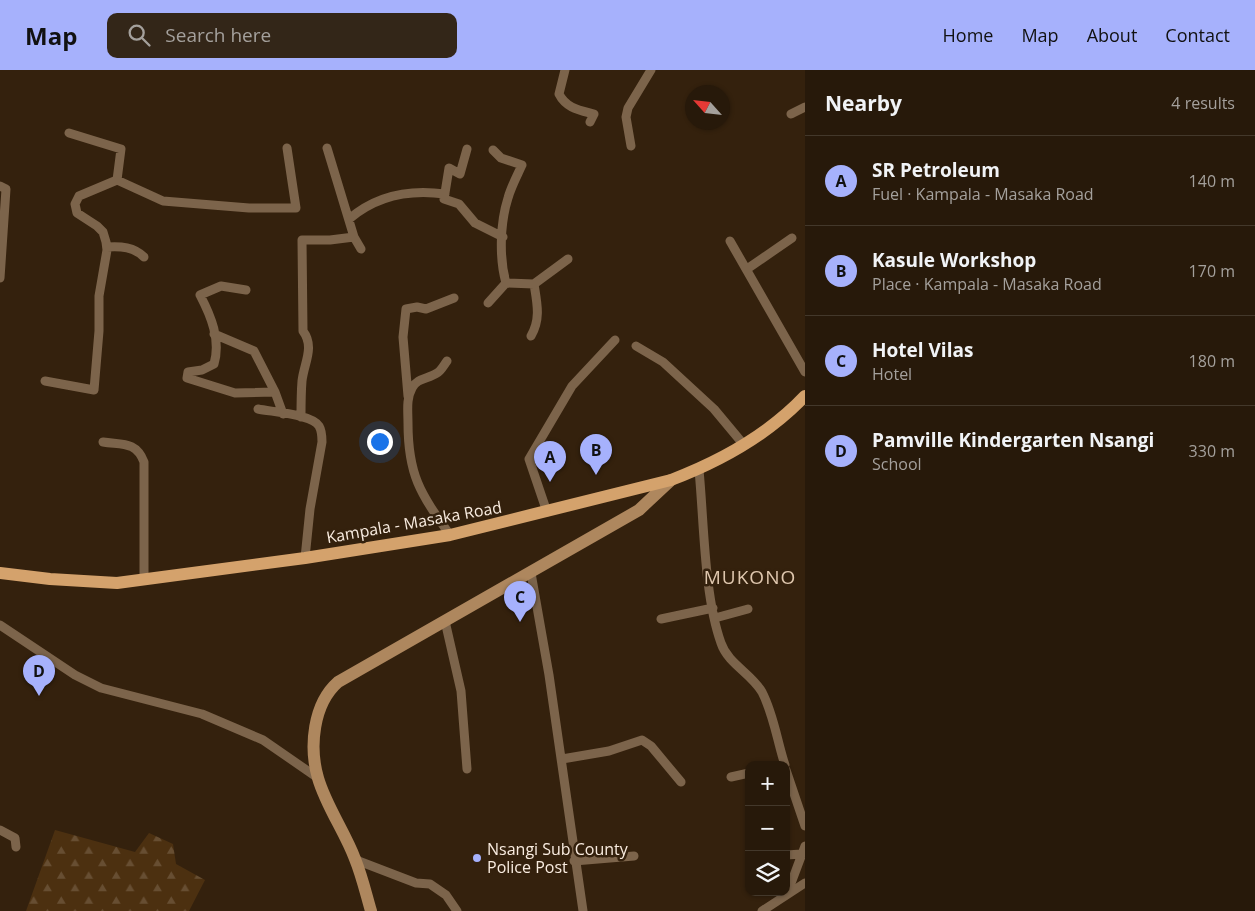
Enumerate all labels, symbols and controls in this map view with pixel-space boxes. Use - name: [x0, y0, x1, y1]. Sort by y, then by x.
- search box: [107, 13, 457, 58]
- text: Map: [25, 19, 77, 52]
- icon: search: [125, 21, 153, 49]
- text: Search here: [165, 22, 271, 48]
- text: Home: [943, 23, 993, 47]
- text: Map: [1021, 23, 1059, 47]
- text: About: [1087, 23, 1137, 47]
- text: Contact: [1165, 23, 1230, 47]
- north arrow: [685, 85, 730, 130]
- text: Nearby: [825, 89, 902, 117]
- text: 4 results: [1171, 92, 1235, 114]
- text: SR Petroleum: [872, 157, 1000, 183]
- text: A: [835, 170, 847, 192]
- text: 140 m: [1189, 170, 1235, 192]
- text: Fuel · Kampala - Masaka Road: [872, 183, 1094, 205]
- text: Kasule Workshop: [872, 247, 1036, 273]
- text: B: [836, 260, 846, 282]
- text: 170 m: [1189, 260, 1235, 282]
- text: Place · Kampala - Masaka Road: [872, 273, 1102, 295]
- text: Hotel Vilas: [872, 337, 973, 363]
- text: C: [836, 350, 846, 372]
- text: 180 m: [1189, 350, 1235, 372]
- text: Hotel: [872, 363, 912, 385]
- text: Pamville Kindergarten Nsangi: [872, 427, 1154, 453]
- your location: [367, 429, 393, 455]
- pin: B: [580, 434, 612, 475]
- text: D: [835, 440, 847, 462]
- text: 330 m: [1189, 440, 1235, 462]
- pin: A: [534, 441, 566, 482]
- text: School: [872, 453, 922, 475]
- street label: Kampala - Masaka Road: [324, 496, 504, 548]
- district label: MUKONO: [704, 564, 796, 590]
- pin: C: [504, 581, 536, 622]
- pin: D: [23, 655, 55, 696]
- map controls: [745, 761, 790, 896]
- button: +: [745, 761, 790, 806]
- button: −: [745, 806, 790, 851]
- place label: Nsangi Sub County Police Post: [487, 838, 629, 878]
- button: layers: [745, 851, 790, 896]
- marker: Nsangi Sub County Police Post: [471, 852, 483, 864]

